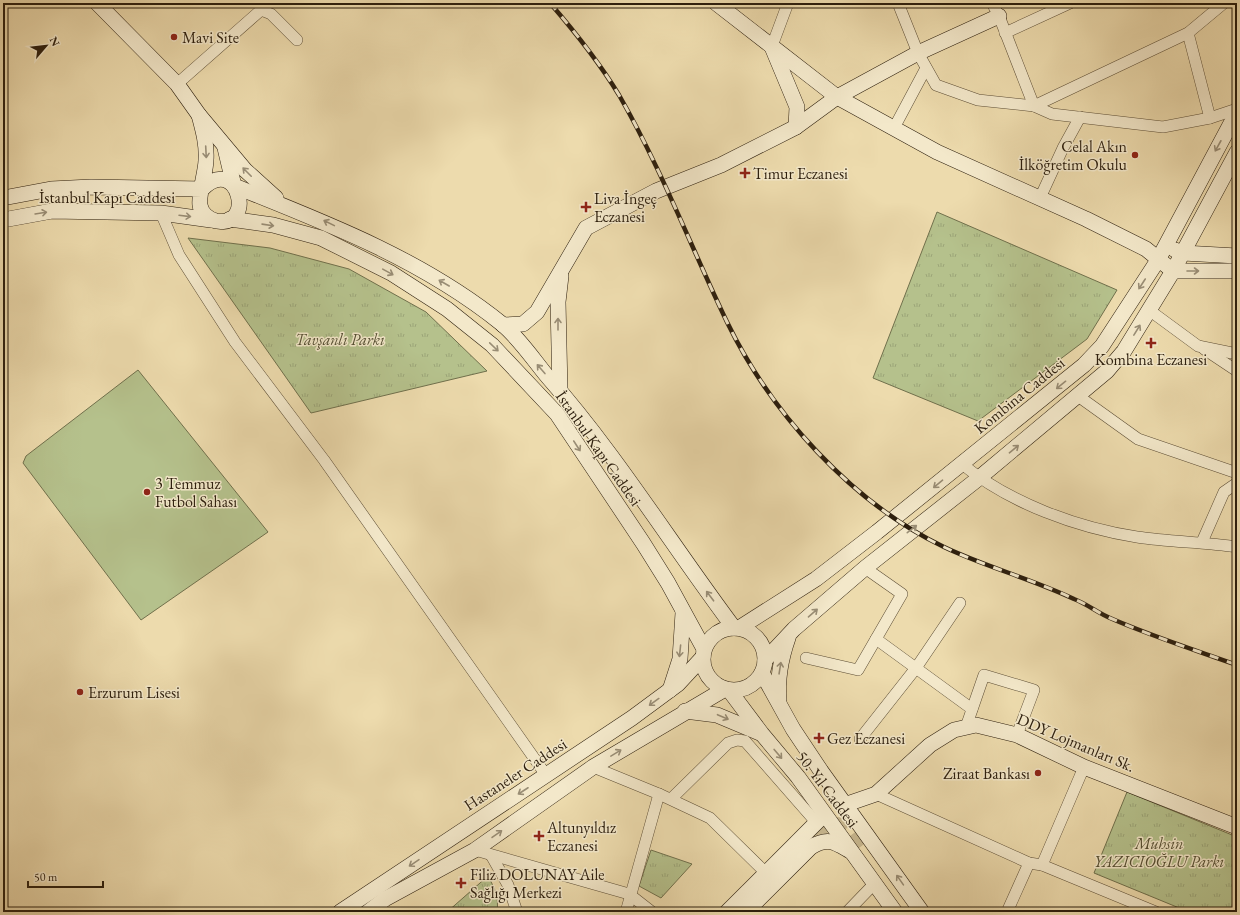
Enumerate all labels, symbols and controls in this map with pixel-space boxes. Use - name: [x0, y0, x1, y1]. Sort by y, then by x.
- north arrow: [26, 26, 66, 66]
- place label: Mavi Site: [182, 27, 239, 48]
- marker: Mavi Site: [169, 32, 179, 42]
- text: N: [47, 34, 63, 49]
- place label: Celal Akın İlköğretim Okulu: [1019, 136, 1128, 175]
- one-way arrow: [1214, 140, 1222, 152]
- one-way arrow: [202, 145, 209, 158]
- marker: Celal Akın İlköğretim Okulu: [1130, 150, 1140, 160]
- place label: Timur Eczanesi: [753, 163, 848, 184]
- one-way arrow: [242, 167, 252, 177]
- marker: Timur Eczanesi: [740, 168, 750, 178]
- street label: İstanbul Kapı Caddesi: [39, 187, 175, 208]
- place label: Liva İngeç Eczanesi: [594, 188, 657, 227]
- marker: Liva İngeç Eczanesi: [581, 202, 591, 212]
- one-way arrow: [34, 209, 47, 217]
- one-way arrow: [178, 212, 191, 220]
- one-way arrow: [323, 219, 335, 226]
- one-way arrow: [261, 221, 274, 229]
- one-way arrow: [1186, 267, 1199, 275]
- one-way arrow: [382, 268, 394, 276]
- one-way arrow: [1138, 278, 1146, 289]
- one-way arrow: [438, 279, 450, 287]
- one-way arrow: [554, 318, 562, 331]
- one-way arrow: [1133, 324, 1141, 336]
- park label: Tavşanlı Parkı: [295, 329, 385, 350]
- marker: Kombina Eczanesi: [1146, 338, 1156, 348]
- one-way arrow: [489, 342, 499, 352]
- place label: Kombina Eczanesi: [1095, 349, 1207, 370]
- street label: Kombina Caddesi: [970, 352, 1069, 438]
- one-way arrow: [537, 364, 546, 374]
- one-way arrow: [1056, 380, 1066, 389]
- street label: İstanbul Kapı Caddesi: [551, 386, 646, 510]
- one-way arrow: [573, 440, 581, 451]
- one-way arrow: [1009, 444, 1020, 453]
- place label: 3 Temmuz Futbol Sahası: [155, 473, 237, 512]
- one-way arrow: [933, 480, 944, 489]
- marker: 3 Temmuz Futbol Sahası: [142, 487, 152, 497]
- one-way arrow: [907, 525, 918, 533]
- one-way arrow: [706, 591, 714, 602]
- one-way arrow: [807, 608, 818, 617]
- one-way arrow: [677, 645, 684, 658]
- one-way arrow: [776, 662, 784, 675]
- place label: Erzurum Lisesi: [88, 682, 180, 703]
- marker: Erzurum Lisesi: [75, 687, 85, 697]
- one-way arrow: [648, 698, 659, 706]
- street label: DDY Lojmanları Sk.: [1014, 708, 1138, 777]
- one-way arrow: [717, 714, 729, 722]
- place label: Gez Eczanesi: [827, 728, 905, 749]
- street label: Hastaneler Caddesi: [460, 733, 571, 815]
- marker: Gez Eczanesi: [814, 733, 824, 743]
- street label: 50. Yıl Caddesi: [792, 747, 863, 832]
- one-way arrow: [610, 748, 622, 756]
- one-way arrow: [774, 749, 783, 759]
- place label: Ziraat Bankası: [943, 763, 1030, 784]
- marker: Ziraat Bankası: [1033, 768, 1043, 778]
- one-way arrow: [518, 787, 529, 795]
- place label: Altunyıldız Eczanesi: [546, 817, 616, 856]
- one-way arrow: [491, 830, 502, 838]
- marker: Altunyıldız Eczanesi: [534, 831, 544, 841]
- park label: Muhsin YAZICIOĞLU Parkı: [1094, 833, 1224, 872]
- one-way arrow: [409, 858, 420, 867]
- scale bar: [28, 863, 103, 889]
- place label: Filiz DOLUNAY Aile Sağlığı Merkezi: [470, 864, 605, 903]
- text: 50 m: [34, 869, 58, 885]
- one-way arrow: [896, 875, 904, 886]
- marker: Filiz DOLUNAY Aile Sağlığı Merkezi: [455, 877, 467, 889]

